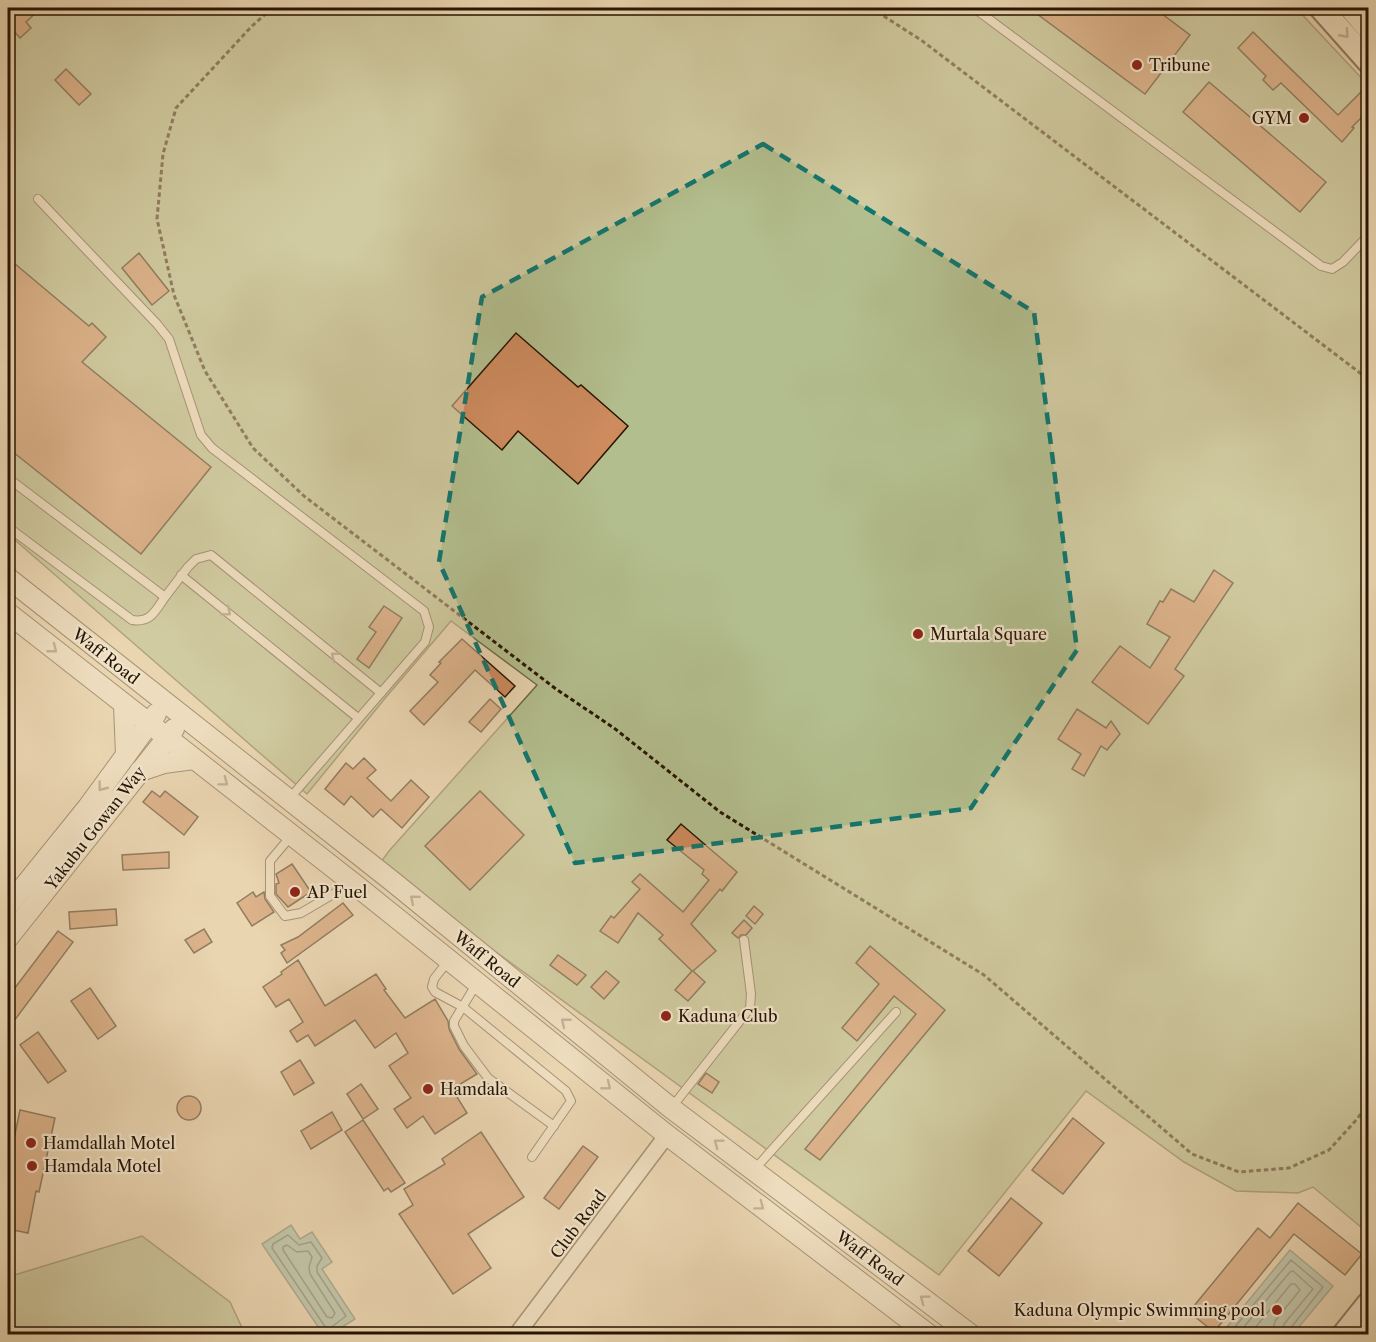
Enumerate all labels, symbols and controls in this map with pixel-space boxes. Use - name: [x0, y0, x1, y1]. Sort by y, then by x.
- one-way arrow: [1338, 27, 1349, 38]
- place label: Tribune: [1149, 55, 1210, 75]
- marker: Tribune: [1130, 58, 1144, 72]
- place label: GYM: [1252, 108, 1292, 128]
- marker: GYM: [1297, 111, 1311, 125]
- one-way arrow: [220, 604, 231, 615]
- street label: Waff Road: [68, 623, 144, 688]
- place label: Murtala Square: [930, 624, 1047, 644]
- marker: Murtala Square: [911, 627, 925, 641]
- one-way arrow: [47, 641, 58, 652]
- one-way arrow: [331, 652, 342, 663]
- street label: Yakubu Gowan Way: [40, 761, 150, 895]
- one-way arrow: [217, 774, 228, 785]
- one-way arrow: [99, 781, 110, 792]
- place label: AP Fuel: [306, 882, 367, 902]
- marker: AP Fuel: [288, 885, 302, 899]
- one-way arrow: [410, 896, 421, 907]
- street label: Waff Road: [449, 926, 524, 992]
- place label: Kaduna Club: [678, 1006, 778, 1026]
- marker: Kaduna Club: [659, 1009, 673, 1023]
- one-way arrow: [561, 1018, 572, 1029]
- one-way arrow: [600, 1078, 611, 1089]
- place label: Hamdala: [440, 1079, 509, 1099]
- marker: Hamdala: [421, 1082, 435, 1096]
- place label: Hamdallah Motel: [43, 1133, 176, 1153]
- marker: Hamdallah Motel: [24, 1136, 38, 1150]
- one-way arrow: [714, 1139, 725, 1150]
- place label: Hamdala Motel: [44, 1156, 162, 1176]
- marker: Hamdala Motel: [25, 1159, 39, 1173]
- street label: Club Road: [546, 1186, 610, 1262]
- one-way arrow: [754, 1198, 765, 1209]
- street label: Waff Road: [831, 1226, 908, 1290]
- one-way arrow: [919, 1295, 930, 1306]
- place label: Kaduna Olympic Swimming pool: [1014, 1300, 1265, 1320]
- marker: Kaduna Olympic Swimming pool: [1270, 1303, 1284, 1317]

